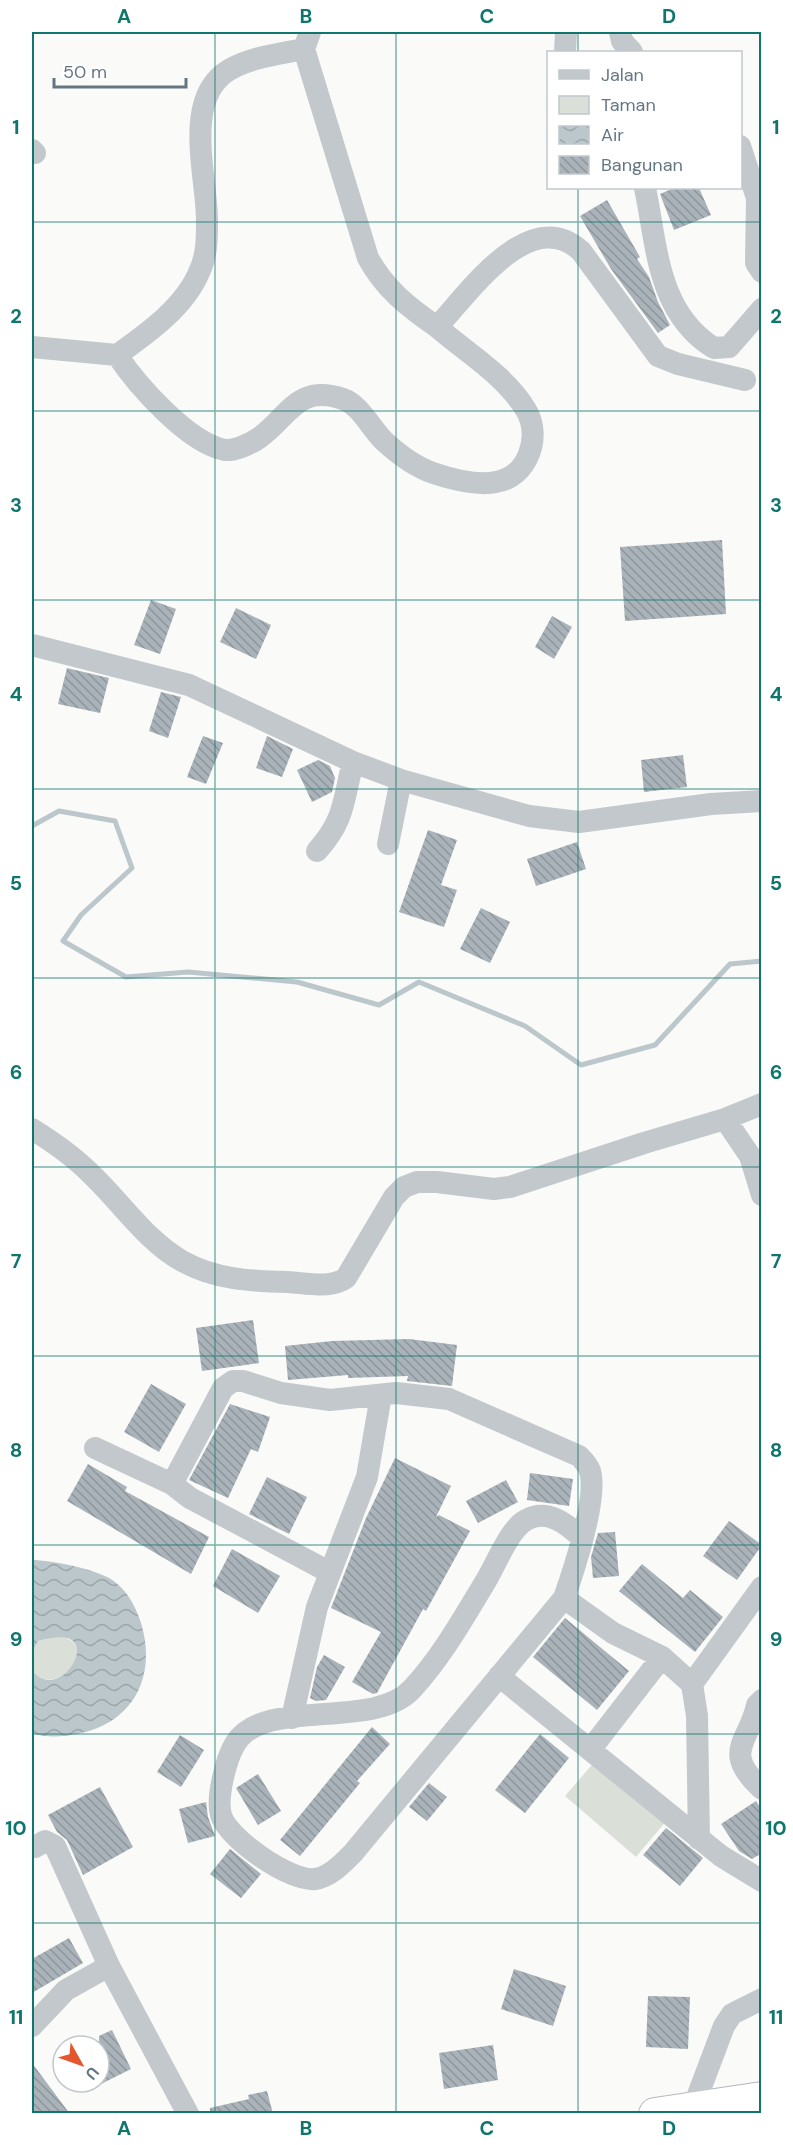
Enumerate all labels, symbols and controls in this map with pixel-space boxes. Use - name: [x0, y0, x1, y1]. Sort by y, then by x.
- text: A: [117, 3, 131, 29]
- text: B: [300, 3, 312, 29]
- text: C: [480, 3, 494, 29]
- text: D: [662, 3, 676, 29]
- scale bar: [54, 51, 186, 89]
- legend: [547, 51, 742, 189]
- text: 50 m: [63, 60, 107, 84]
- text: Jalan: [601, 63, 644, 87]
- text: Taman: [601, 93, 656, 117]
- text: 1: [12, 114, 20, 140]
- text: 1: [772, 114, 780, 140]
- text: Air: [601, 123, 624, 147]
- text: Bangunan: [601, 153, 683, 177]
- text: 2: [10, 303, 22, 329]
- text: 2: [770, 303, 782, 329]
- text: 3: [10, 492, 22, 518]
- text: 3: [770, 492, 782, 518]
- text: 4: [10, 681, 23, 707]
- text: 4: [770, 681, 783, 707]
- text: 5: [10, 870, 22, 896]
- text: 5: [770, 870, 782, 896]
- text: 6: [10, 1059, 22, 1085]
- text: 6: [770, 1059, 782, 1085]
- text: 7: [11, 1248, 22, 1274]
- text: 7: [771, 1248, 782, 1274]
- text: 8: [10, 1437, 22, 1463]
- text: 8: [770, 1437, 782, 1463]
- text: 9: [10, 1626, 22, 1652]
- text: 9: [770, 1626, 782, 1652]
- text: 10: [5, 1815, 27, 1841]
- text: 10: [765, 1815, 787, 1841]
- text: 11: [9, 2004, 23, 2030]
- text: 11: [769, 2004, 783, 2030]
- north arrow: [51, 2034, 111, 2094]
- text: U: [81, 2062, 104, 2084]
- text: A: [117, 2115, 131, 2141]
- text: B: [300, 2115, 312, 2141]
- text: C: [480, 2115, 494, 2141]
- text: D: [662, 2115, 676, 2141]

